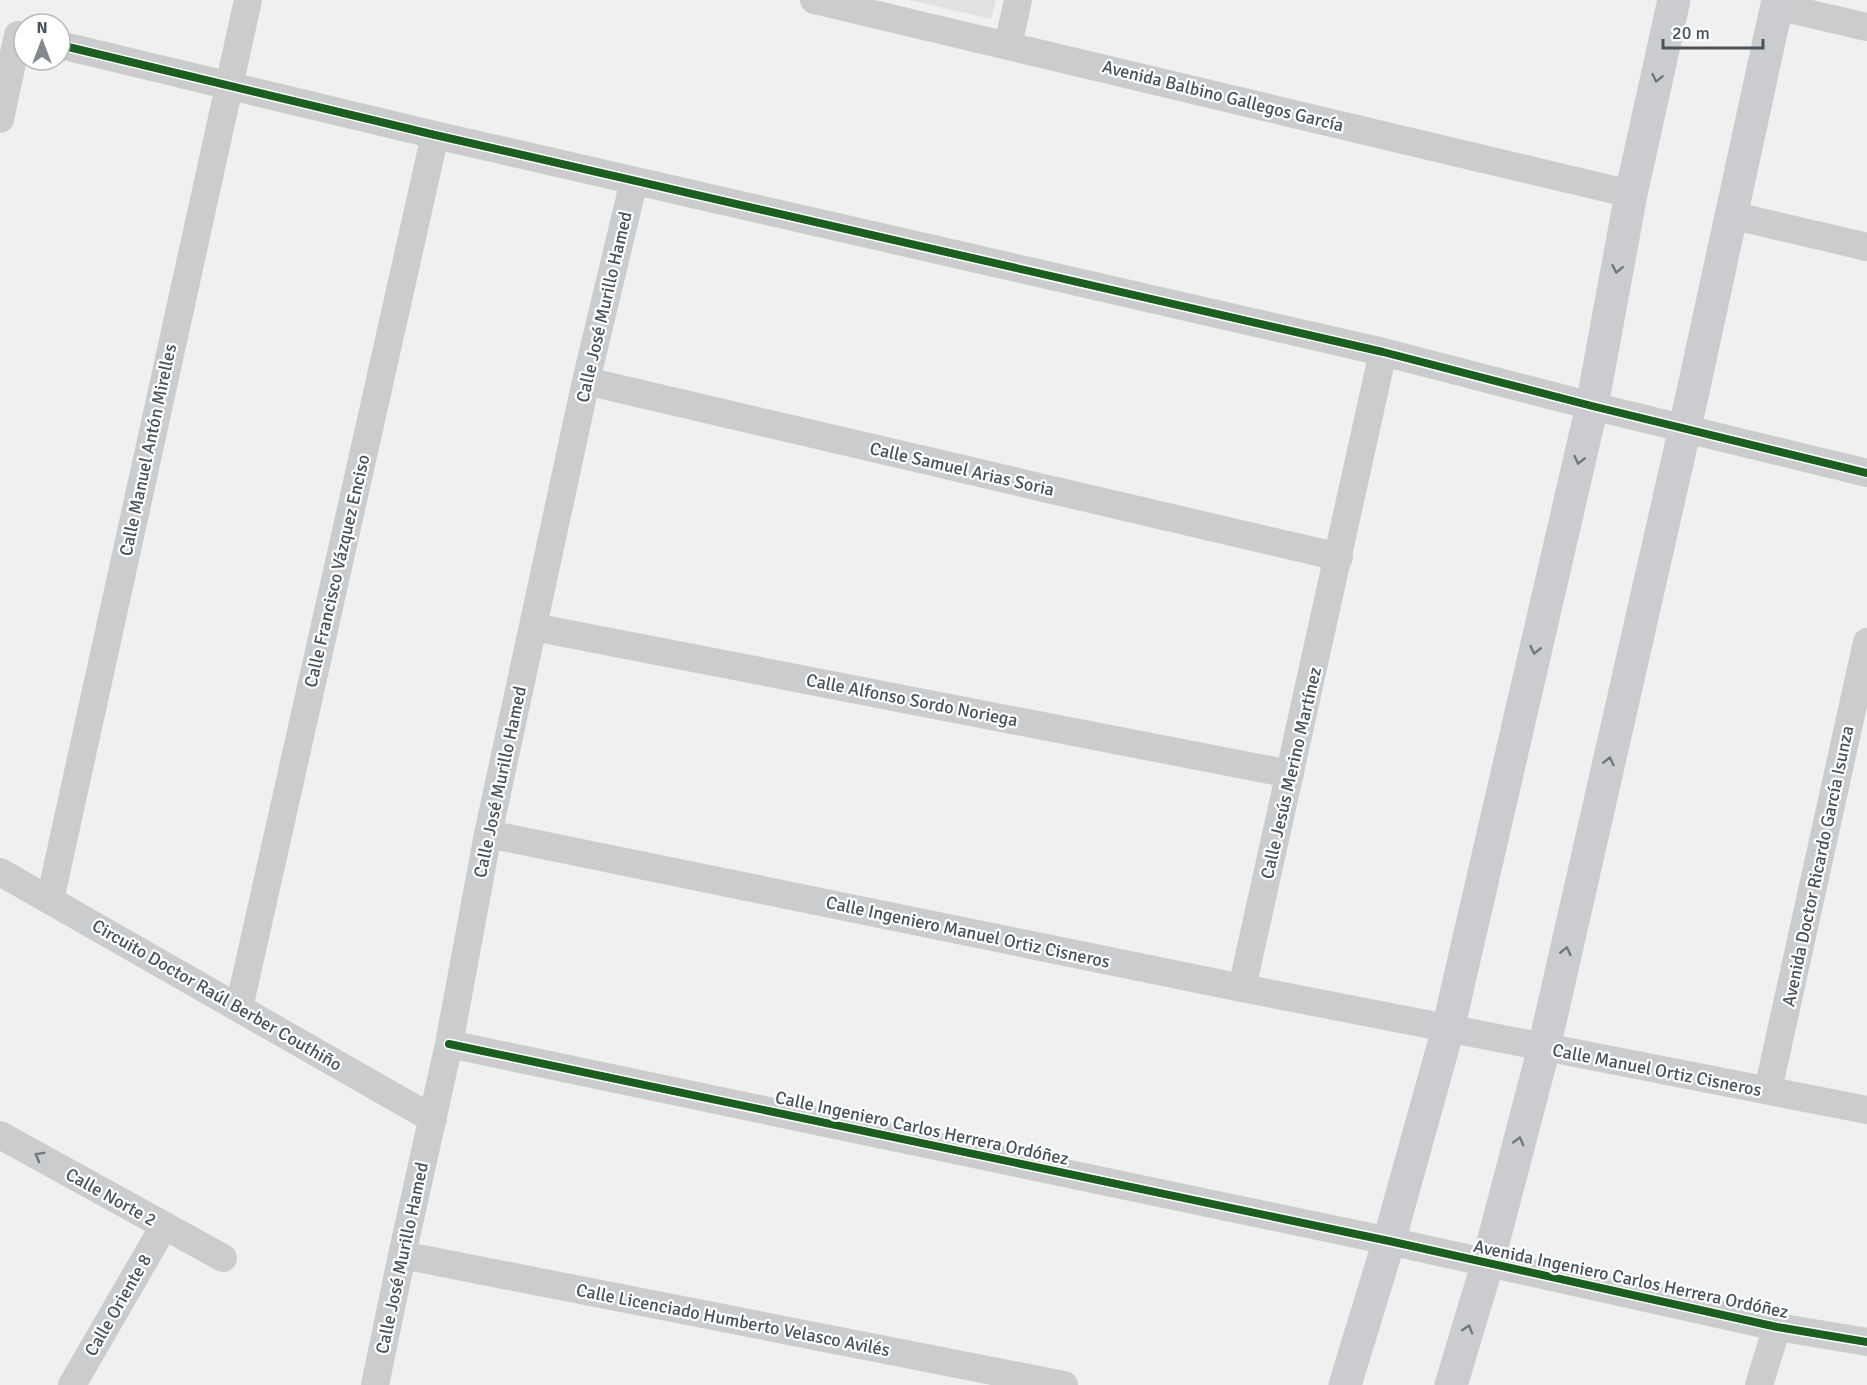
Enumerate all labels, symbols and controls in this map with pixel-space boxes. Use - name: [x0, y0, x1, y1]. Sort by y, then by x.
- north arrow: [12, 12, 72, 72]
- scale bar: [1663, 12, 1764, 50]
- text: N: [36, 18, 48, 38]
- text: 20 m: [1672, 22, 1710, 44]
- street label: Avenida Balbino Gallegos García: [1100, 55, 1346, 137]
- one-way arrow: [1651, 72, 1664, 82]
- street label: Calle José Murillo Hamed: [571, 209, 637, 405]
- one-way arrow: [1611, 263, 1624, 273]
- street label: Calle Manuel Antón Mirelles: [115, 342, 181, 558]
- street label: Calle Samuel Arias Soria: [868, 437, 1056, 501]
- street label: Calle Francisco Vázquez Enciso: [299, 452, 375, 690]
- one-way arrow: [1574, 455, 1587, 465]
- one-way arrow: [1530, 645, 1543, 655]
- street label: Calle Jesús Merino Martínez: [1256, 665, 1326, 881]
- street label: Calle Alfonso Sordo Noriega: [804, 669, 1020, 731]
- street label: Calle José Murillo Hamed: [469, 684, 531, 880]
- street label: Avenida Doctor Ricardo García Isunza: [1777, 723, 1859, 1009]
- one-way arrow: [1602, 757, 1615, 767]
- street label: Calle Ingeniero Manuel Ortiz Cisneros: [824, 891, 1112, 973]
- street label: Circuito Doctor Raúl Berber Couthiño: [88, 914, 346, 1076]
- one-way arrow: [1558, 947, 1571, 957]
- street label: Calle Manuel Ortiz Cisneros: [1551, 1039, 1764, 1101]
- street label: Calle Ingeniero Carlos Herrera Ordóñez: [773, 1086, 1071, 1170]
- one-way arrow: [1512, 1136, 1525, 1146]
- one-way arrow: [35, 1152, 45, 1164]
- street label: Calle José Murillo Hamed: [371, 1160, 433, 1356]
- street label: Calle Norte 2: [62, 1163, 160, 1231]
- street label: Avenida Ingeniero Carlos Herrera Ordóñez: [1472, 1235, 1790, 1323]
- street label: Calle Oriente 8: [80, 1250, 156, 1360]
- street label: Calle Licenciado Humberto Velasco Avilés: [574, 1279, 892, 1361]
- one-way arrow: [1461, 1324, 1473, 1335]

